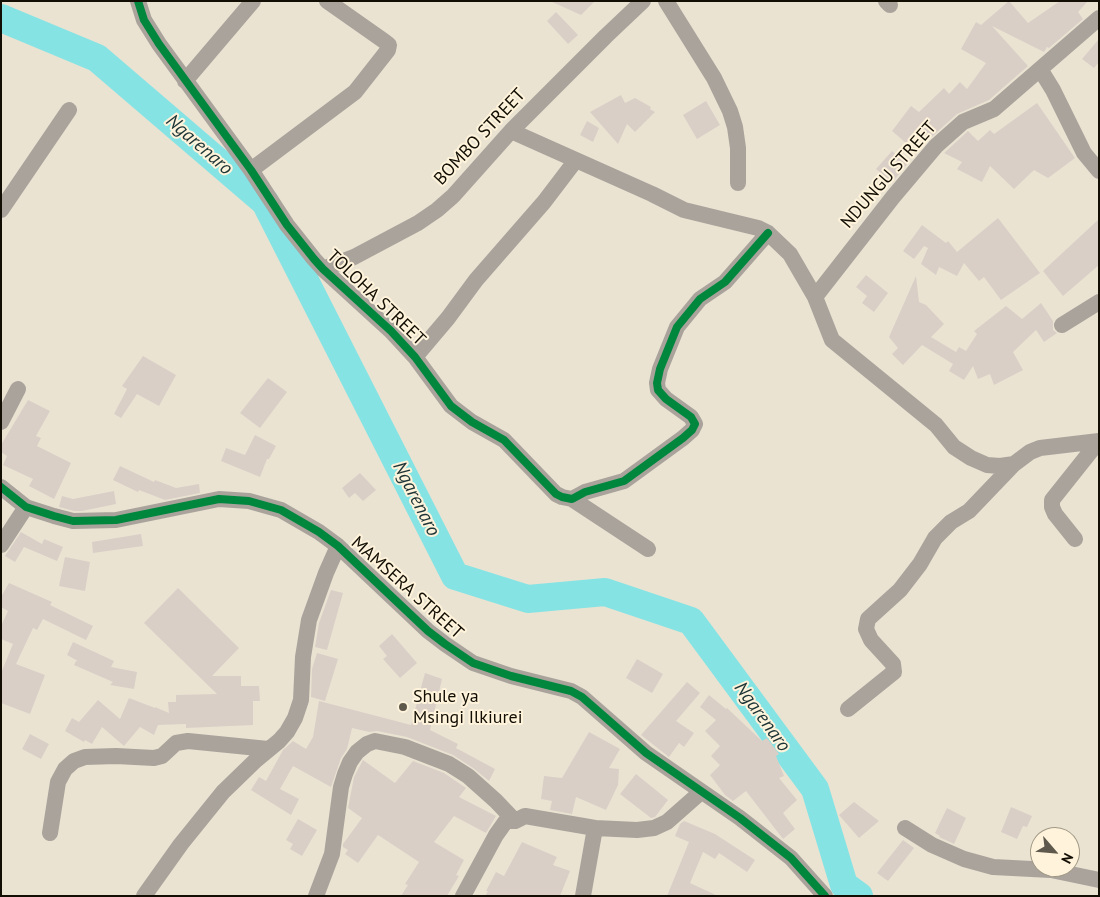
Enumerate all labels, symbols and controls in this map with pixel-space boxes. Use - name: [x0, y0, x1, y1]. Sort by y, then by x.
- street label: BOMBO STREET: [430, 84, 530, 190]
- water label: Ngarenaro: [161, 110, 237, 180]
- street label: NDUNGU STREET: [837, 117, 941, 233]
- street label: TOLOHA STREET: [322, 245, 430, 351]
- water label: Ngarenaro: [387, 458, 445, 540]
- street label: MAMSERA STREET: [347, 532, 467, 644]
- water label: Ngarenaro: [729, 678, 795, 756]
- place label: Shule ya Msingi Ilkiurei: [413, 686, 523, 729]
- marker: Shule ya Msingi Ilkiurei: [397, 701, 409, 713]
- north arrow: [1030, 827, 1080, 877]
- text: N: [1057, 850, 1078, 867]

